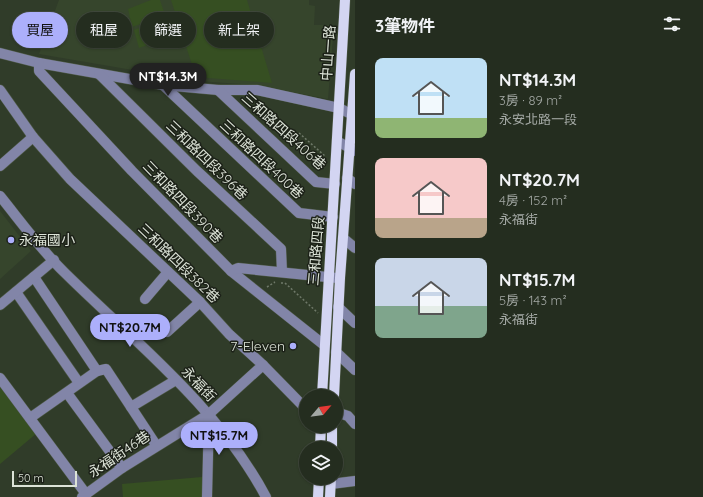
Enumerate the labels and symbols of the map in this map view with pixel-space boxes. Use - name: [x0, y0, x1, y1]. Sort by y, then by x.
- street label: 中山一路: [317, 24, 339, 82]
- pin: NT$14.3M: [127, 63, 209, 97]
- street label: 三和路四段406巷: [238, 88, 330, 174]
- street label: 三和路四段396巷: [162, 116, 252, 204]
- street label: 三和路四段400巷: [216, 116, 308, 202]
- street label: 三和路四段390巷: [139, 157, 227, 247]
- street label: 三和路四段: [304, 215, 328, 287]
- street label: 三和路四段382巷: [134, 219, 224, 307]
- place label: 永福國小: [19, 231, 75, 249]
- marker: 永福國小: [6, 235, 16, 245]
- pin: NT$20.7M: [89, 314, 171, 348]
- place label: 7-Eleven: [230, 337, 285, 355]
- marker: 7-Eleven: [288, 341, 298, 351]
- street label: 永福街: [178, 363, 220, 405]
- north arrow: [299, 389, 343, 433]
- pin: NT$15.7M: [178, 422, 260, 456]
- street label: 永福街46巷: [85, 427, 153, 481]
- scale bar: [12, 469, 77, 488]

